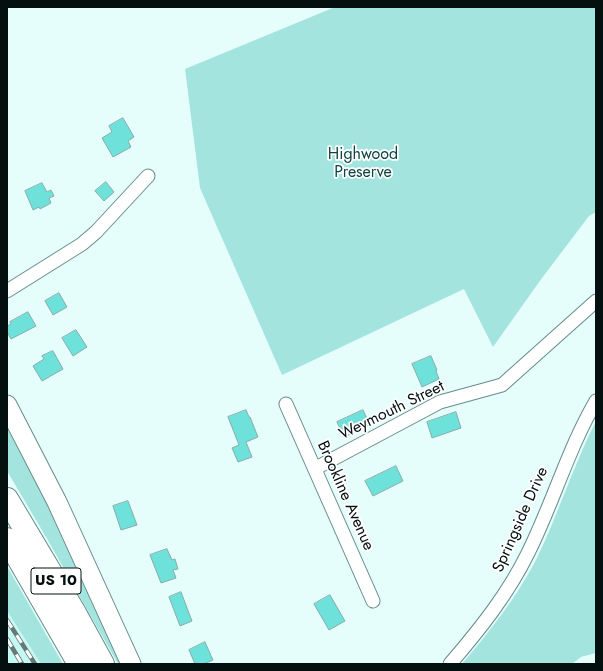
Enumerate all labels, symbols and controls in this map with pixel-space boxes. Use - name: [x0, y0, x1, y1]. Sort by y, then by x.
- park label: Highwood Preserve: [328, 145, 398, 183]
- street label: Weymouth Street: [336, 377, 448, 445]
- street label: Brookline Avenue: [312, 438, 378, 554]
- street label: Springside Drive: [489, 464, 553, 576]
- road number: US 10: [31, 568, 81, 594]

